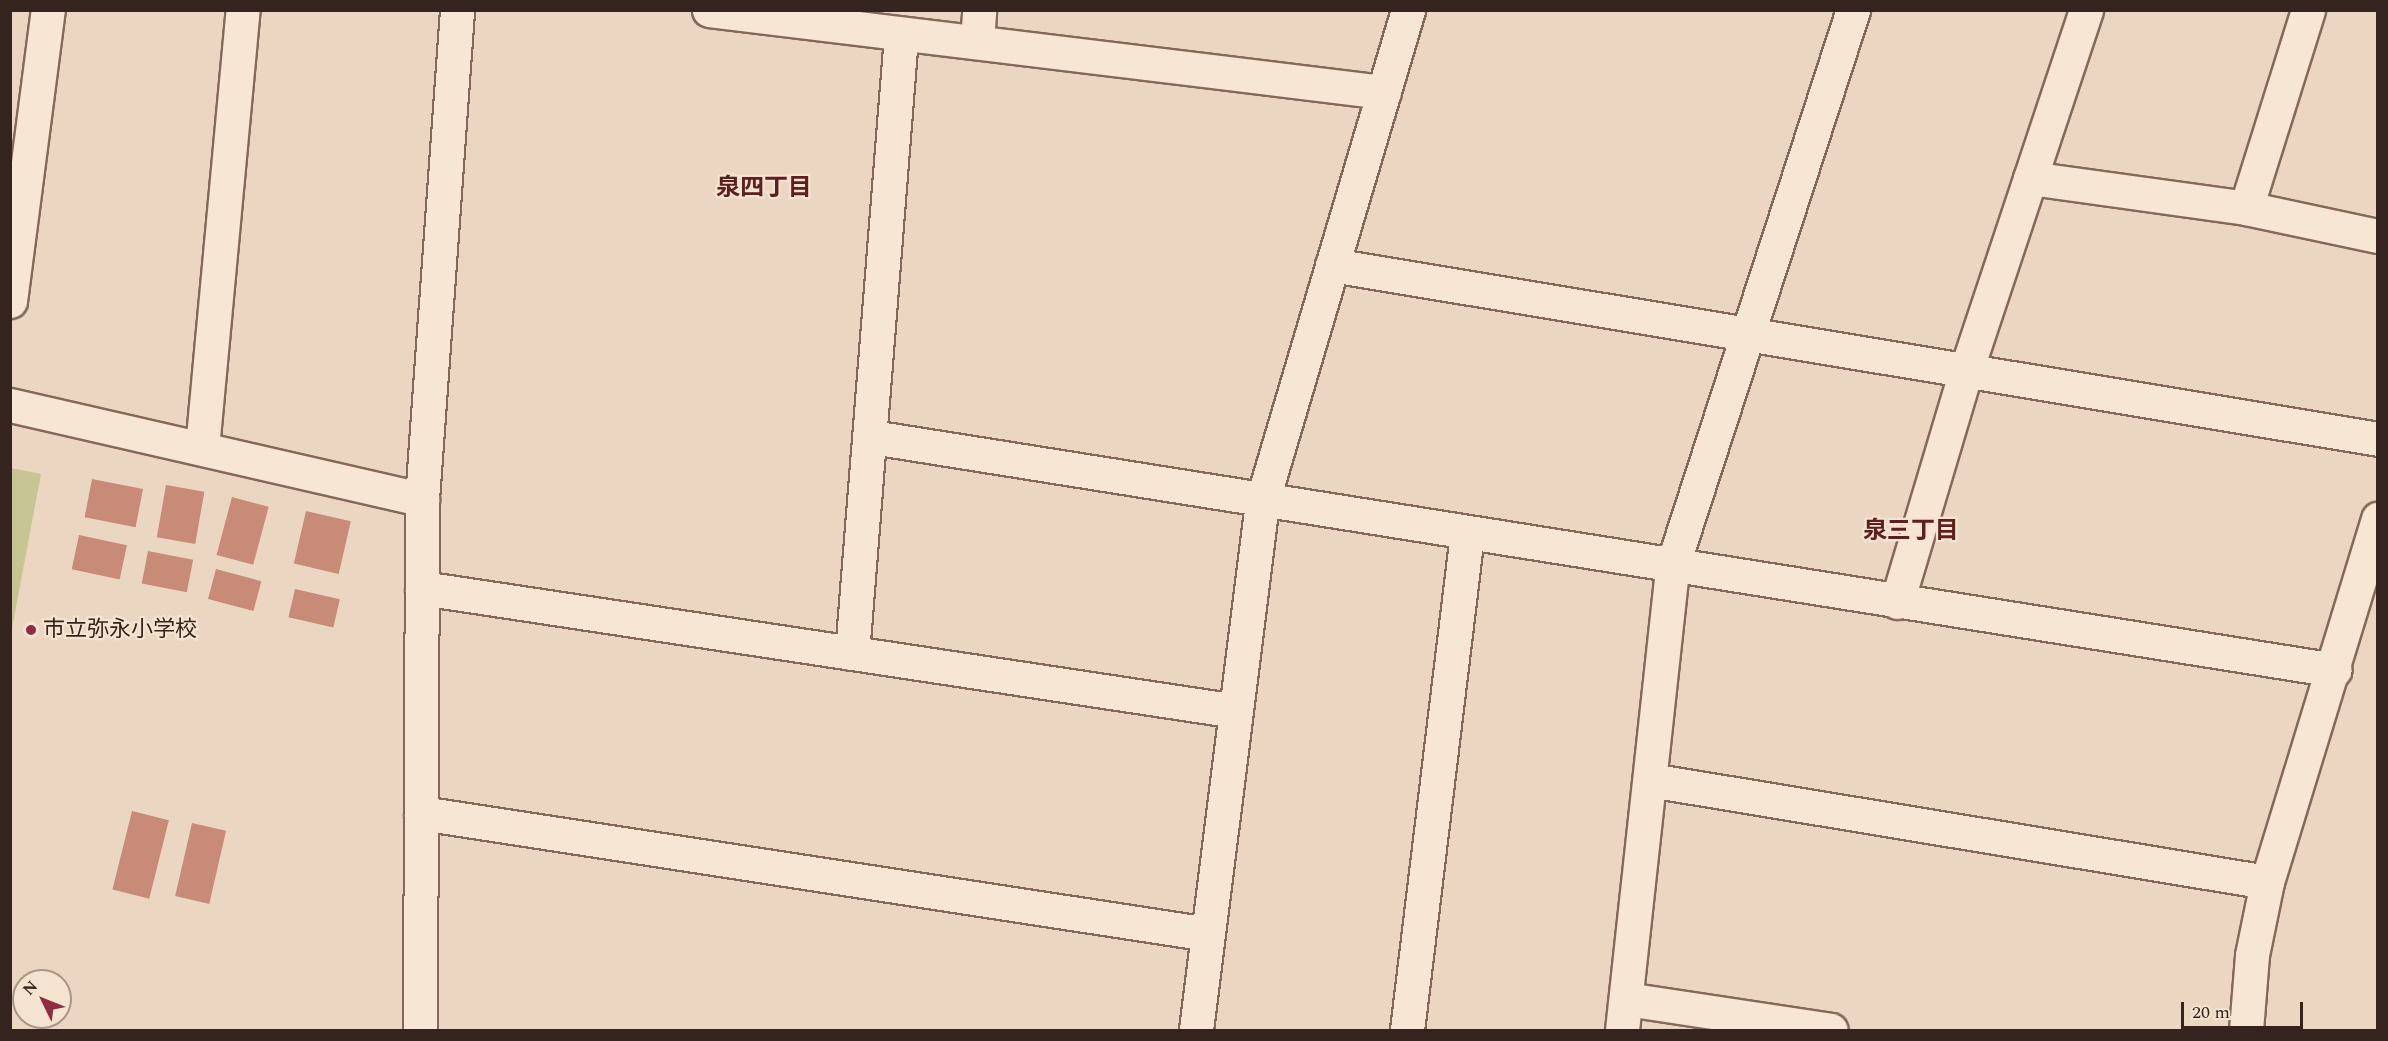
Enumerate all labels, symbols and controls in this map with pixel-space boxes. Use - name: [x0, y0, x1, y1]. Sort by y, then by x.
- district label: 泉四丁目: [716, 175, 812, 203]
- district label: 泉三丁目: [1863, 518, 1959, 546]
- place label: 市立弥永小学校: [43, 617, 197, 643]
- marker: 市立弥永小学校: [24, 623, 38, 637]
- north arrow: [12, 969, 72, 1029]
- text: N: [17, 975, 44, 1001]
- scale bar: [2184, 990, 2306, 1028]
- text: 20 m: [2192, 999, 2230, 1026]

